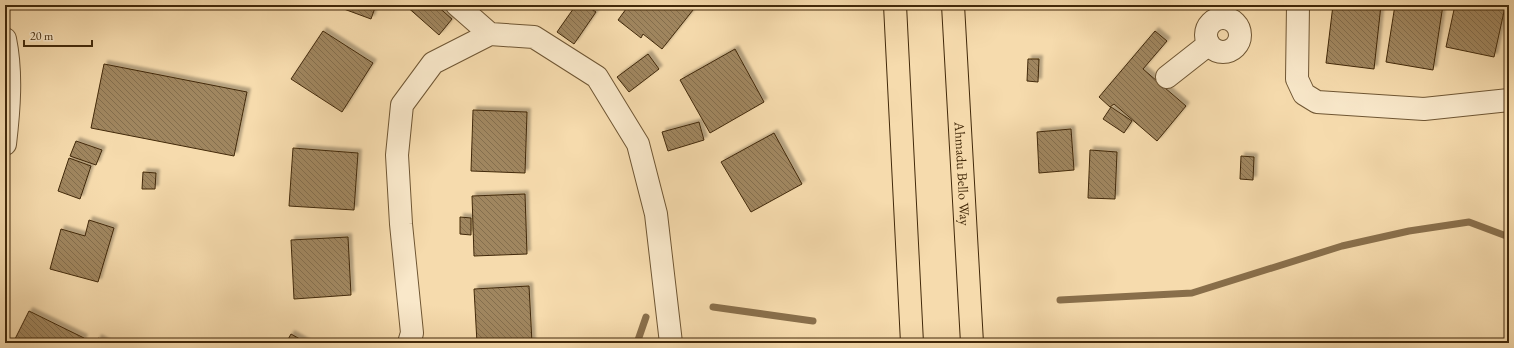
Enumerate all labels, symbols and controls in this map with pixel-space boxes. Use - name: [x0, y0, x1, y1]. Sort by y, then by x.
- scale bar: [24, 22, 92, 48]
- text: 20 m: [30, 28, 54, 44]
- street label: Ahmadu Bello Way: [951, 120, 974, 227]

